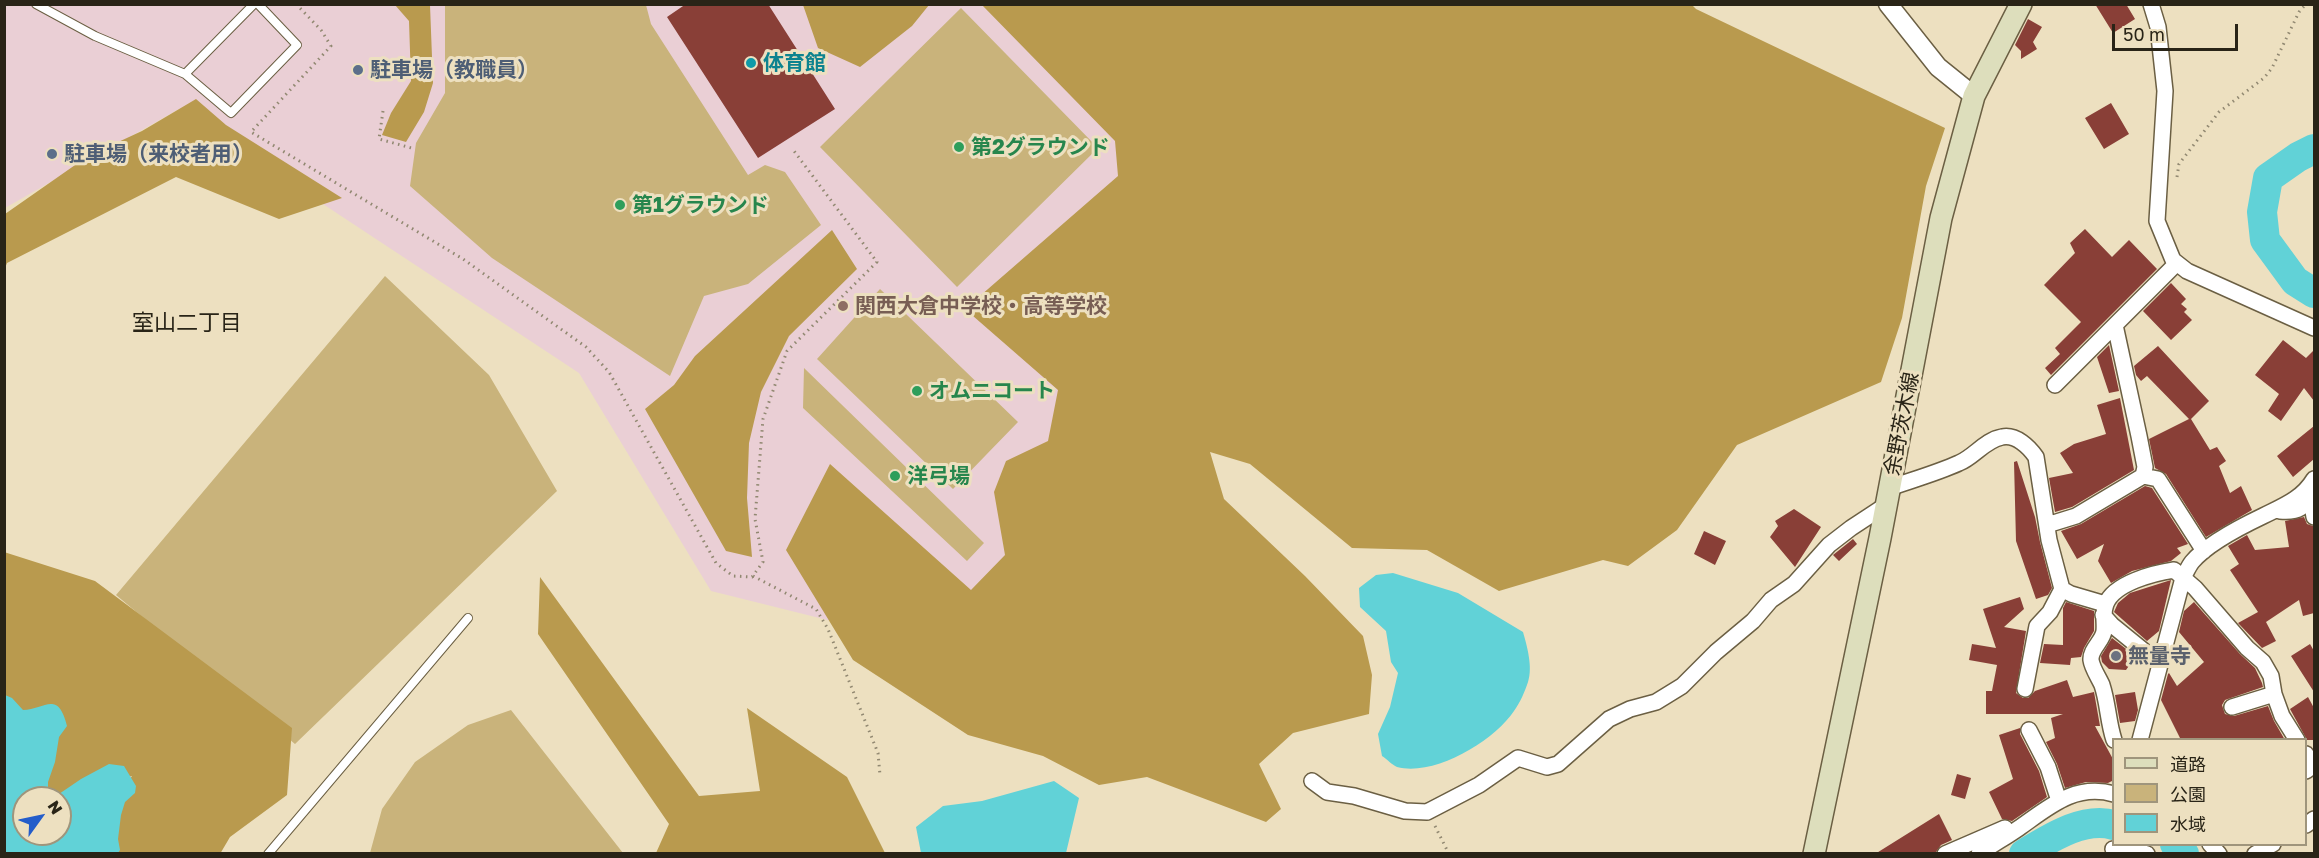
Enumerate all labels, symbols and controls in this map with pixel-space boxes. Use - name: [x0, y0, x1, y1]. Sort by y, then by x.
- scale bar: [2115, 12, 2241, 50]
- text: 50 m: [2123, 23, 2165, 45]
- place label: 体育館: [763, 50, 826, 76]
- marker: 体育館: [744, 56, 758, 70]
- place label: 駐車場（教職員）: [370, 57, 538, 83]
- marker: 駐車場（教職員）: [351, 63, 365, 77]
- place label: 第2グラウンド: [971, 134, 1110, 160]
- marker: 第2グラウンド: [952, 140, 966, 154]
- place label: 駐車場（来校者用）: [64, 141, 253, 167]
- marker: 駐車場（来校者用）: [45, 147, 59, 161]
- place label: 第1グラウンド: [632, 192, 769, 218]
- marker: 第1グラウンド: [613, 198, 627, 212]
- place label: 関西大倉中学校・高等学校: [855, 293, 1107, 319]
- marker: 関西大倉中学校・高等学校: [836, 299, 850, 313]
- district label: 室山二丁目: [132, 310, 242, 336]
- street label: 余野茨木線: [1880, 370, 1924, 478]
- place label: オムニコート: [929, 378, 1055, 404]
- marker: オムニコート: [910, 384, 924, 398]
- place label: 洋弓場: [907, 463, 970, 489]
- marker: 洋弓場: [888, 469, 902, 483]
- place label: 無量寺: [2128, 643, 2191, 669]
- marker: 無量寺: [2109, 649, 2123, 663]
- legend: [2112, 738, 2307, 846]
- text: 道路: [2170, 753, 2206, 775]
- text: 公園: [2170, 783, 2206, 805]
- north arrow: [12, 786, 72, 846]
- text: N: [44, 797, 67, 818]
- text: 水域: [2170, 813, 2206, 835]

